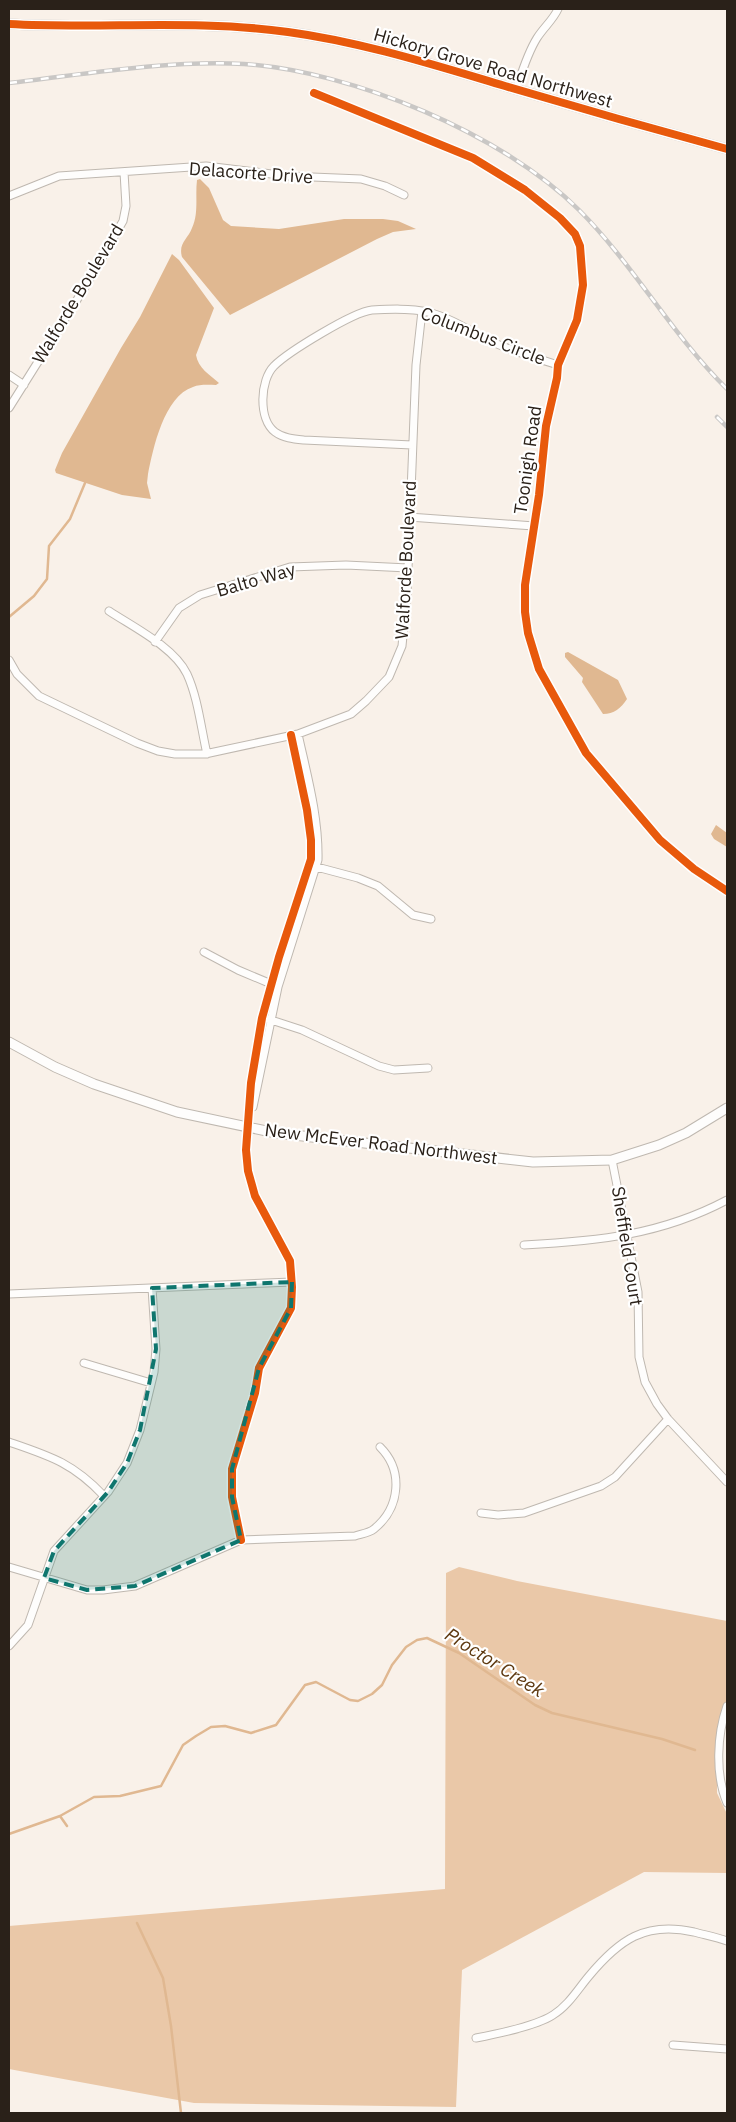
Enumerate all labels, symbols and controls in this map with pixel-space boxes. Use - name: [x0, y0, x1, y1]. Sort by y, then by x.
- street label: Hickory Grove Road Northwest: [371, 22, 615, 113]
- street label: Delacorte Drive: [188, 157, 314, 188]
- street label: Walforde Boulevard: [27, 220, 128, 368]
- street label: Columbus Circle: [418, 301, 549, 370]
- street label: Toonigh Road: [509, 404, 547, 516]
- street label: Walforde Boulevard: [390, 480, 421, 640]
- street label: Balto Way: [214, 557, 298, 602]
- street label: New McEver Road Northwest: [263, 1118, 499, 1169]
- street label: Sheffield Court: [607, 1185, 648, 1307]
- water label: Proctor Creek: [441, 1622, 550, 1703]

